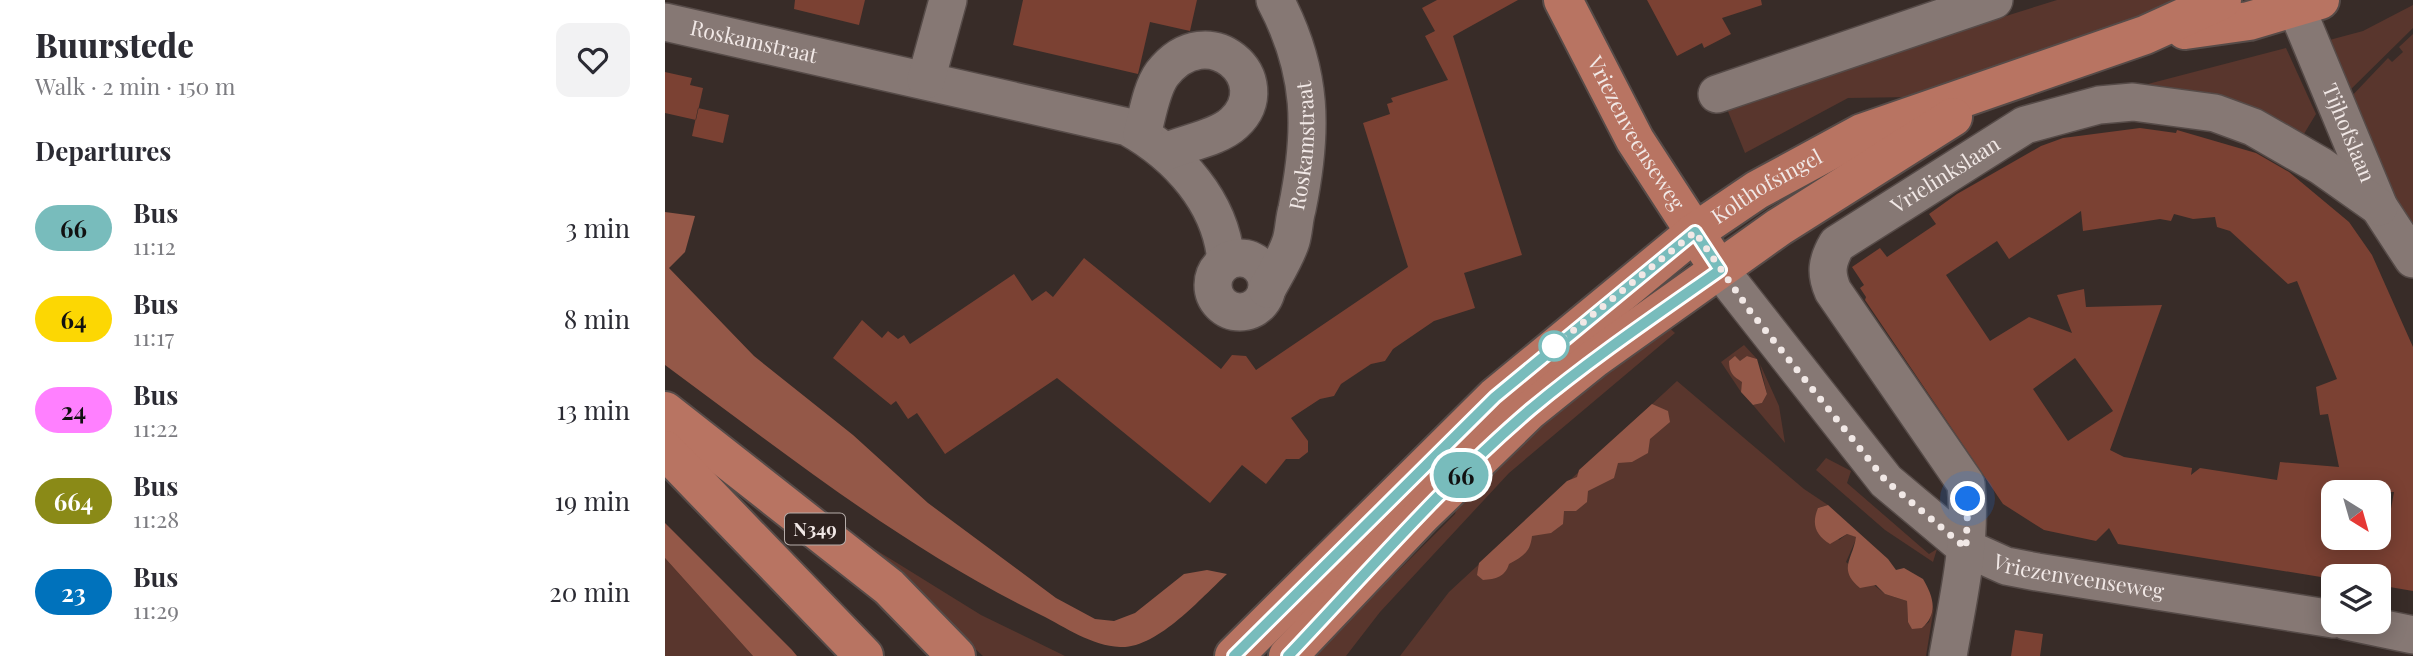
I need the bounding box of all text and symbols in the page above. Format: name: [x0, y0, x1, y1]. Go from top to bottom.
street label: Roskamstraat: [688, 12, 821, 68]
text: Buurstede: [35, 22, 194, 66]
button: heart: [556, 23, 630, 97]
street label: Vriezenveenseweg: [1582, 50, 1693, 215]
text: Walk · 2 min · 150 m: [35, 70, 236, 101]
street label: Roskamstraat: [1281, 79, 1319, 212]
street label: Tijhofslaan: [2317, 79, 2383, 186]
street label: Vrielinkslaan: [1884, 128, 2005, 219]
text: Departures: [35, 133, 171, 168]
street label: Kolthofsingel: [1705, 141, 1826, 229]
text: Bus: [133, 195, 178, 230]
text: 3 min: [566, 210, 630, 245]
text: 66: [60, 212, 87, 244]
text: 11:12: [133, 230, 176, 261]
text: Bus: [133, 286, 178, 321]
text: 8 min: [564, 301, 630, 336]
text: 64: [60, 303, 87, 335]
text: 11:17: [133, 321, 174, 352]
unlabelled marker: [1539, 331, 1569, 361]
text: Bus: [133, 377, 178, 412]
text: 13 min: [556, 392, 630, 427]
text: 24: [61, 394, 86, 426]
text: 11:22: [133, 412, 178, 443]
line badge: 66: [1429, 452, 1493, 498]
text: 66: [1448, 459, 1474, 491]
text: Bus: [133, 468, 178, 503]
north arrow: [2321, 480, 2391, 550]
map controls: [2321, 480, 2391, 634]
your location: [1950, 481, 1985, 516]
text: 19 min: [554, 483, 630, 518]
text: 664: [54, 485, 93, 517]
text: 11:28: [133, 503, 179, 534]
road number: N349: [785, 514, 845, 544]
street label: Vriezenveenseweg: [1988, 546, 2166, 604]
text: Bus: [133, 559, 178, 594]
button: layers: [2321, 564, 2391, 634]
text: 20 min: [549, 574, 630, 609]
text: 23: [61, 576, 86, 608]
text: 11:29: [133, 594, 179, 625]

